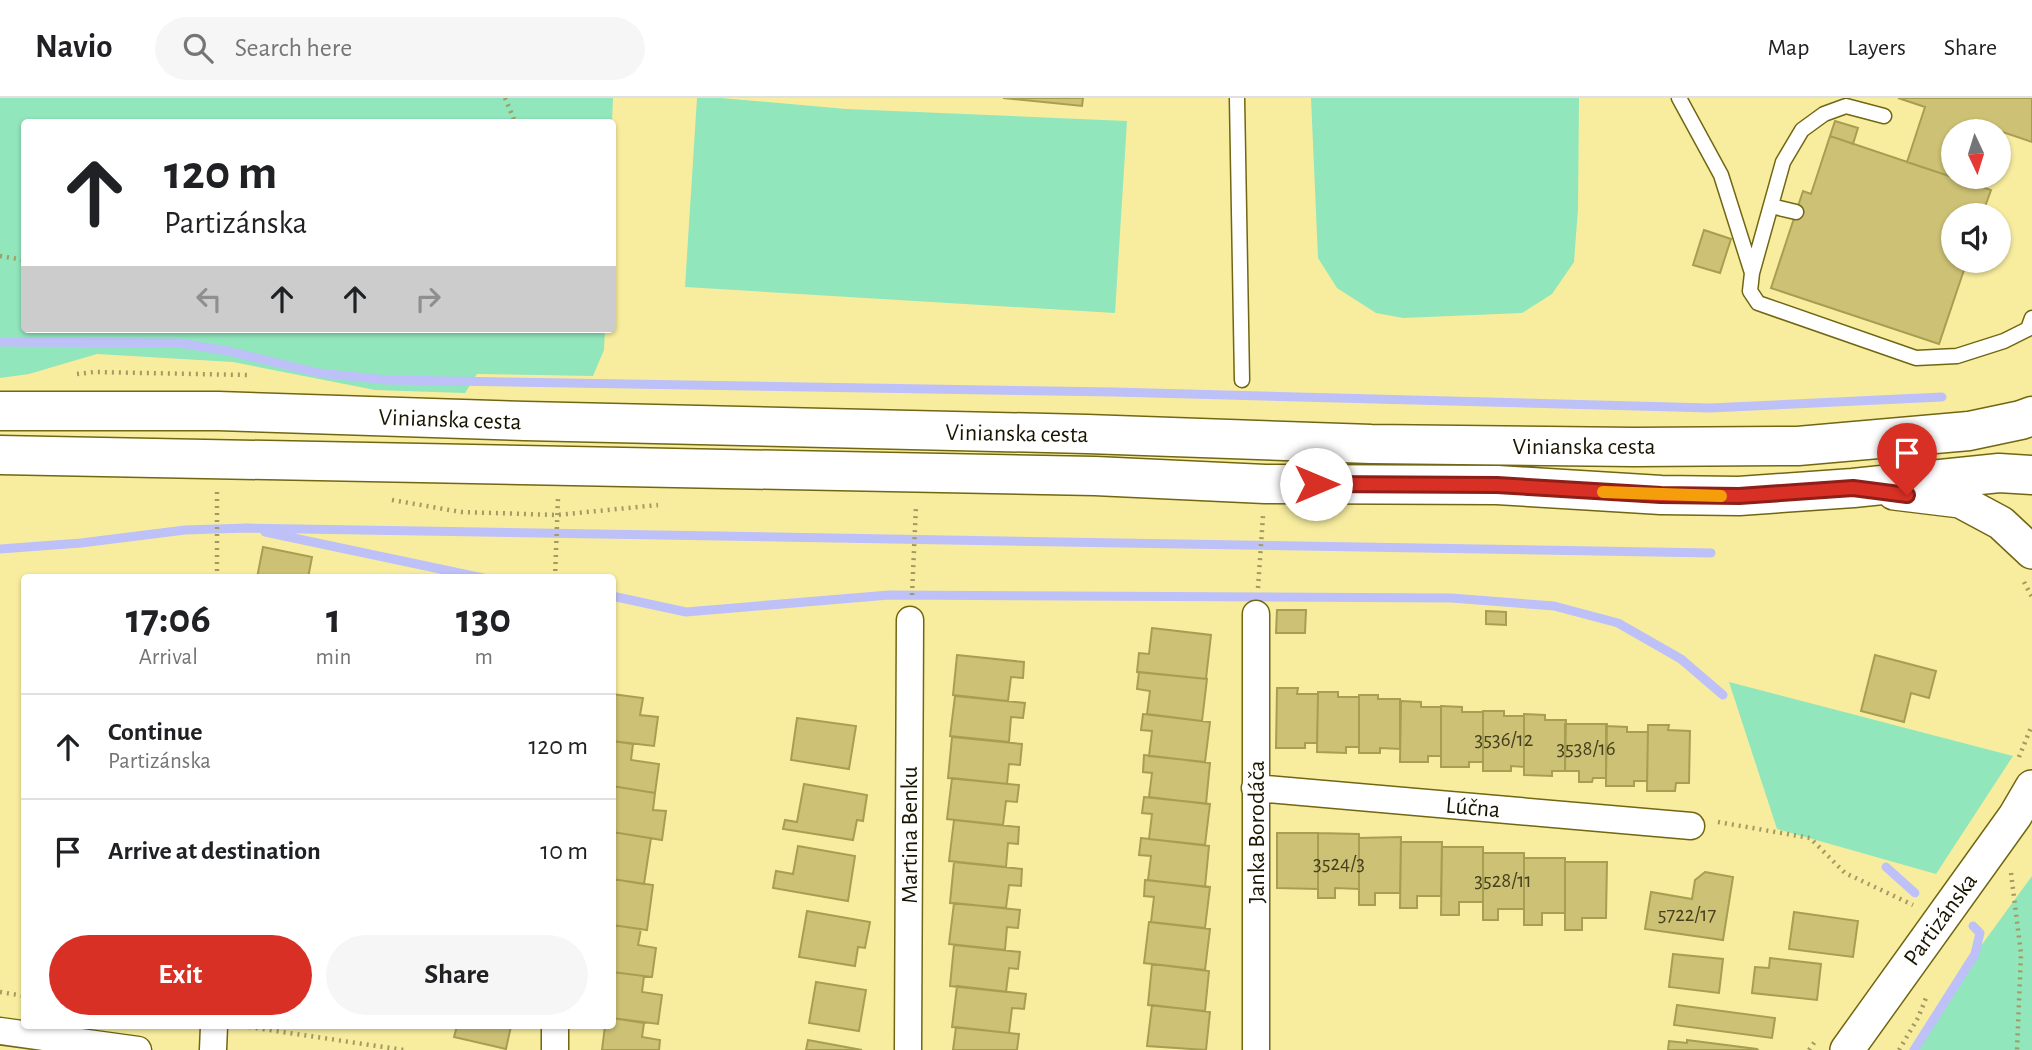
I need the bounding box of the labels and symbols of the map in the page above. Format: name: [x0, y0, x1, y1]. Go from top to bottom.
north arrow: [1941, 119, 2011, 189]
street label: Vinianska cesta: [378, 406, 522, 434]
street label: Vinianska cesta: [945, 421, 1089, 447]
pin: [1877, 423, 1937, 495]
street label: Vinianska cesta: [1512, 435, 1656, 459]
position arrow: [1279, 447, 1353, 521]
house number: 3536/12: [1475, 729, 1533, 750]
house number: 3538/16: [1556, 738, 1616, 759]
street label: Janka Borodáča: [1245, 761, 1269, 904]
street label: Martina Benku: [898, 766, 922, 904]
street label: Lúčna: [1445, 794, 1501, 822]
house number: 3524/3: [1313, 853, 1365, 874]
street label: Partizánska: [1900, 869, 1982, 970]
house number: 3528/11: [1474, 870, 1532, 891]
house number: 5722/17: [1658, 904, 1717, 925]

